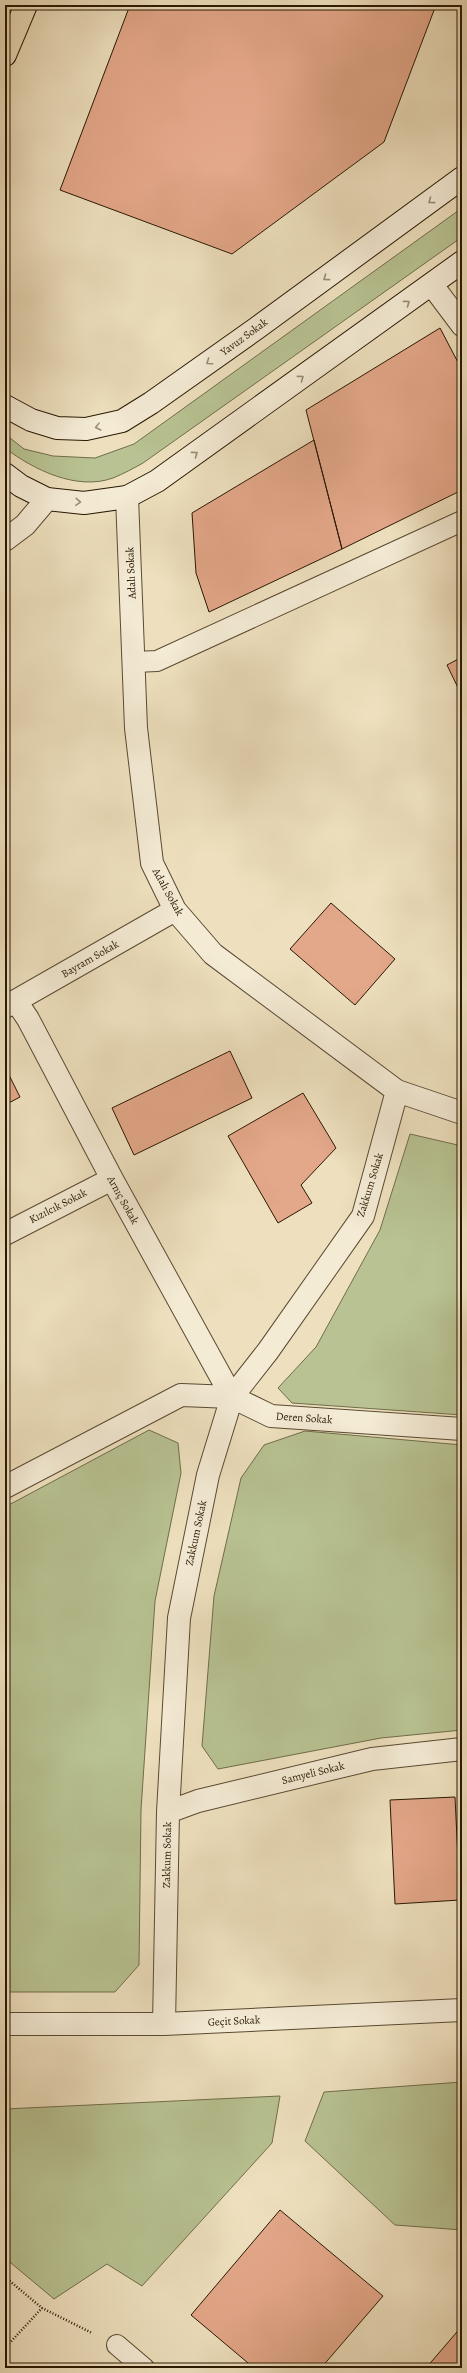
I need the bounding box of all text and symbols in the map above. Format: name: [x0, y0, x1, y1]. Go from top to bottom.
one-way arrow: [428, 196, 435, 203]
one-way arrow: [323, 273, 330, 280]
one-way arrow: [403, 300, 410, 307]
street label: Yavuz Sokak: [216, 314, 271, 360]
one-way arrow: [206, 357, 213, 365]
one-way arrow: [297, 375, 304, 383]
one-way arrow: [94, 422, 101, 430]
one-way arrow: [191, 452, 198, 459]
one-way arrow: [75, 498, 82, 507]
street label: Adalı Sokak: [122, 546, 140, 600]
street label: Adalı Sokak: [148, 865, 187, 919]
street label: Bayram Sokak: [59, 936, 122, 981]
street label: Zakkum Sokak: [353, 1150, 387, 1219]
street label: Arnıç Sokak: [103, 1172, 143, 1227]
street label: Kızılcık Sokak: [26, 1185, 90, 1227]
street label: Deren Sokak: [275, 1409, 333, 1428]
street label: Zakkum Sokak: [182, 1498, 210, 1567]
street label: Samyeli Sokak: [280, 1758, 346, 1788]
street label: Zakkum Sokak: [159, 1821, 175, 1888]
street label: Geçit Sokak: [207, 2012, 261, 2030]

